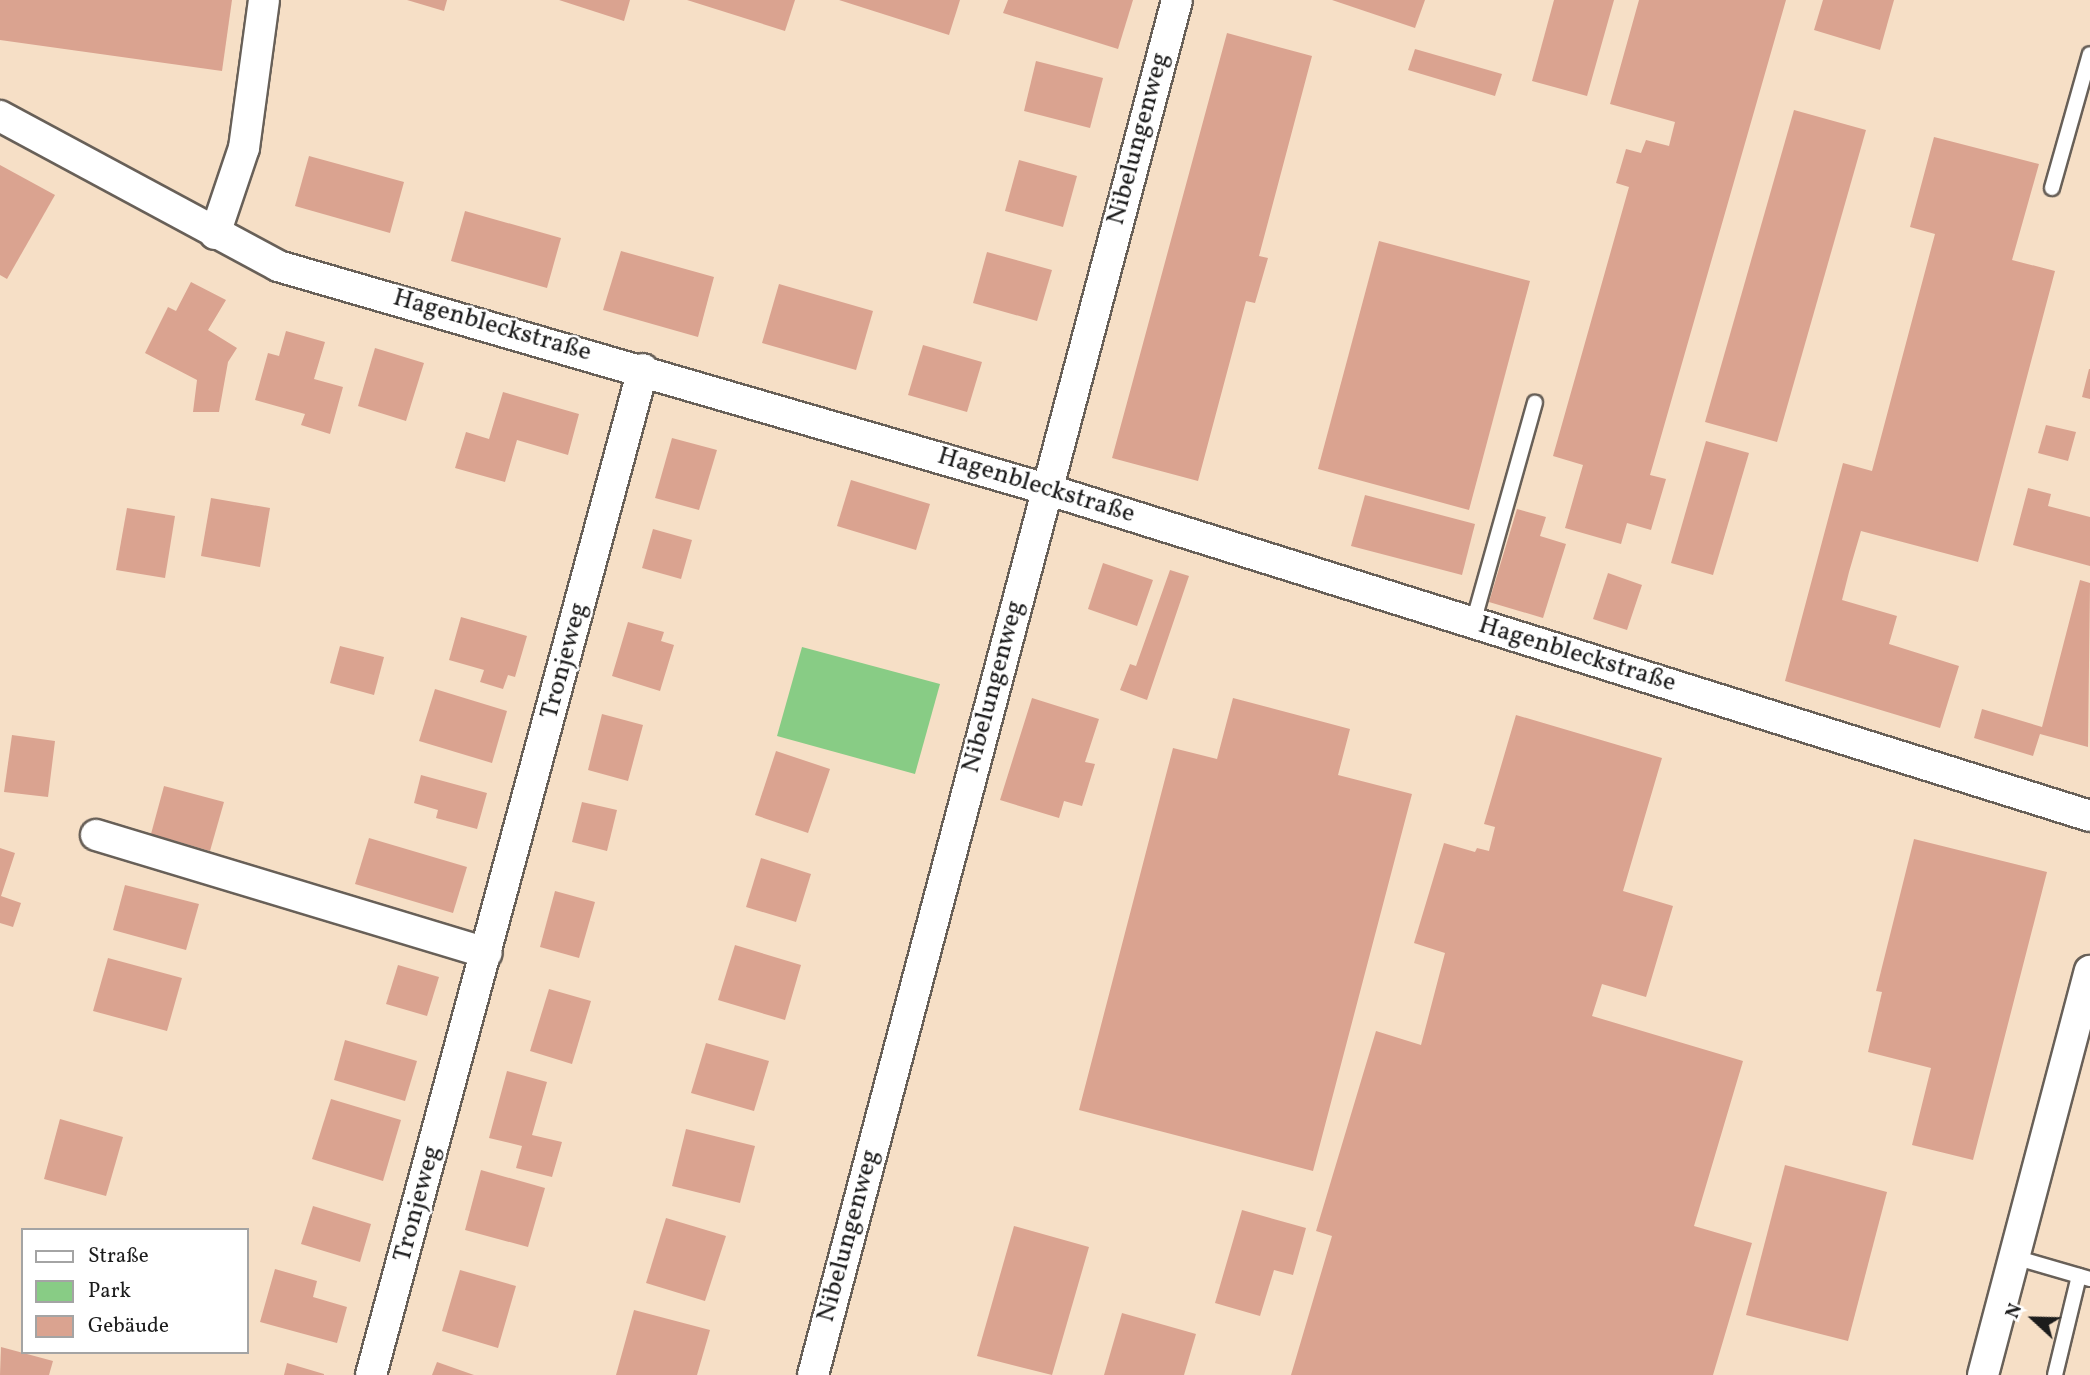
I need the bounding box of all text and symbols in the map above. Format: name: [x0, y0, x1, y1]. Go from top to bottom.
street label: Nibelungenweg: [1101, 49, 1177, 229]
street label: Hagenbleckstraße: [389, 283, 595, 369]
street label: Hagenbleckstraße: [934, 441, 1138, 531]
street label: Nibelungenweg: [956, 597, 1032, 777]
street label: Tronjeweg: [534, 599, 596, 723]
street label: Hagenbleckstraße: [1475, 610, 1679, 700]
street label: Tronjeweg: [387, 1142, 449, 1266]
street label: Nibelungenweg: [811, 1146, 887, 1326]
legend: [21, 1228, 248, 1354]
text: Straße: [88, 1242, 149, 1271]
text: Park: [88, 1277, 131, 1306]
north arrow: [1999, 1284, 2069, 1354]
text: N: [2000, 1300, 2029, 1322]
text: Gebäude: [88, 1312, 169, 1341]

